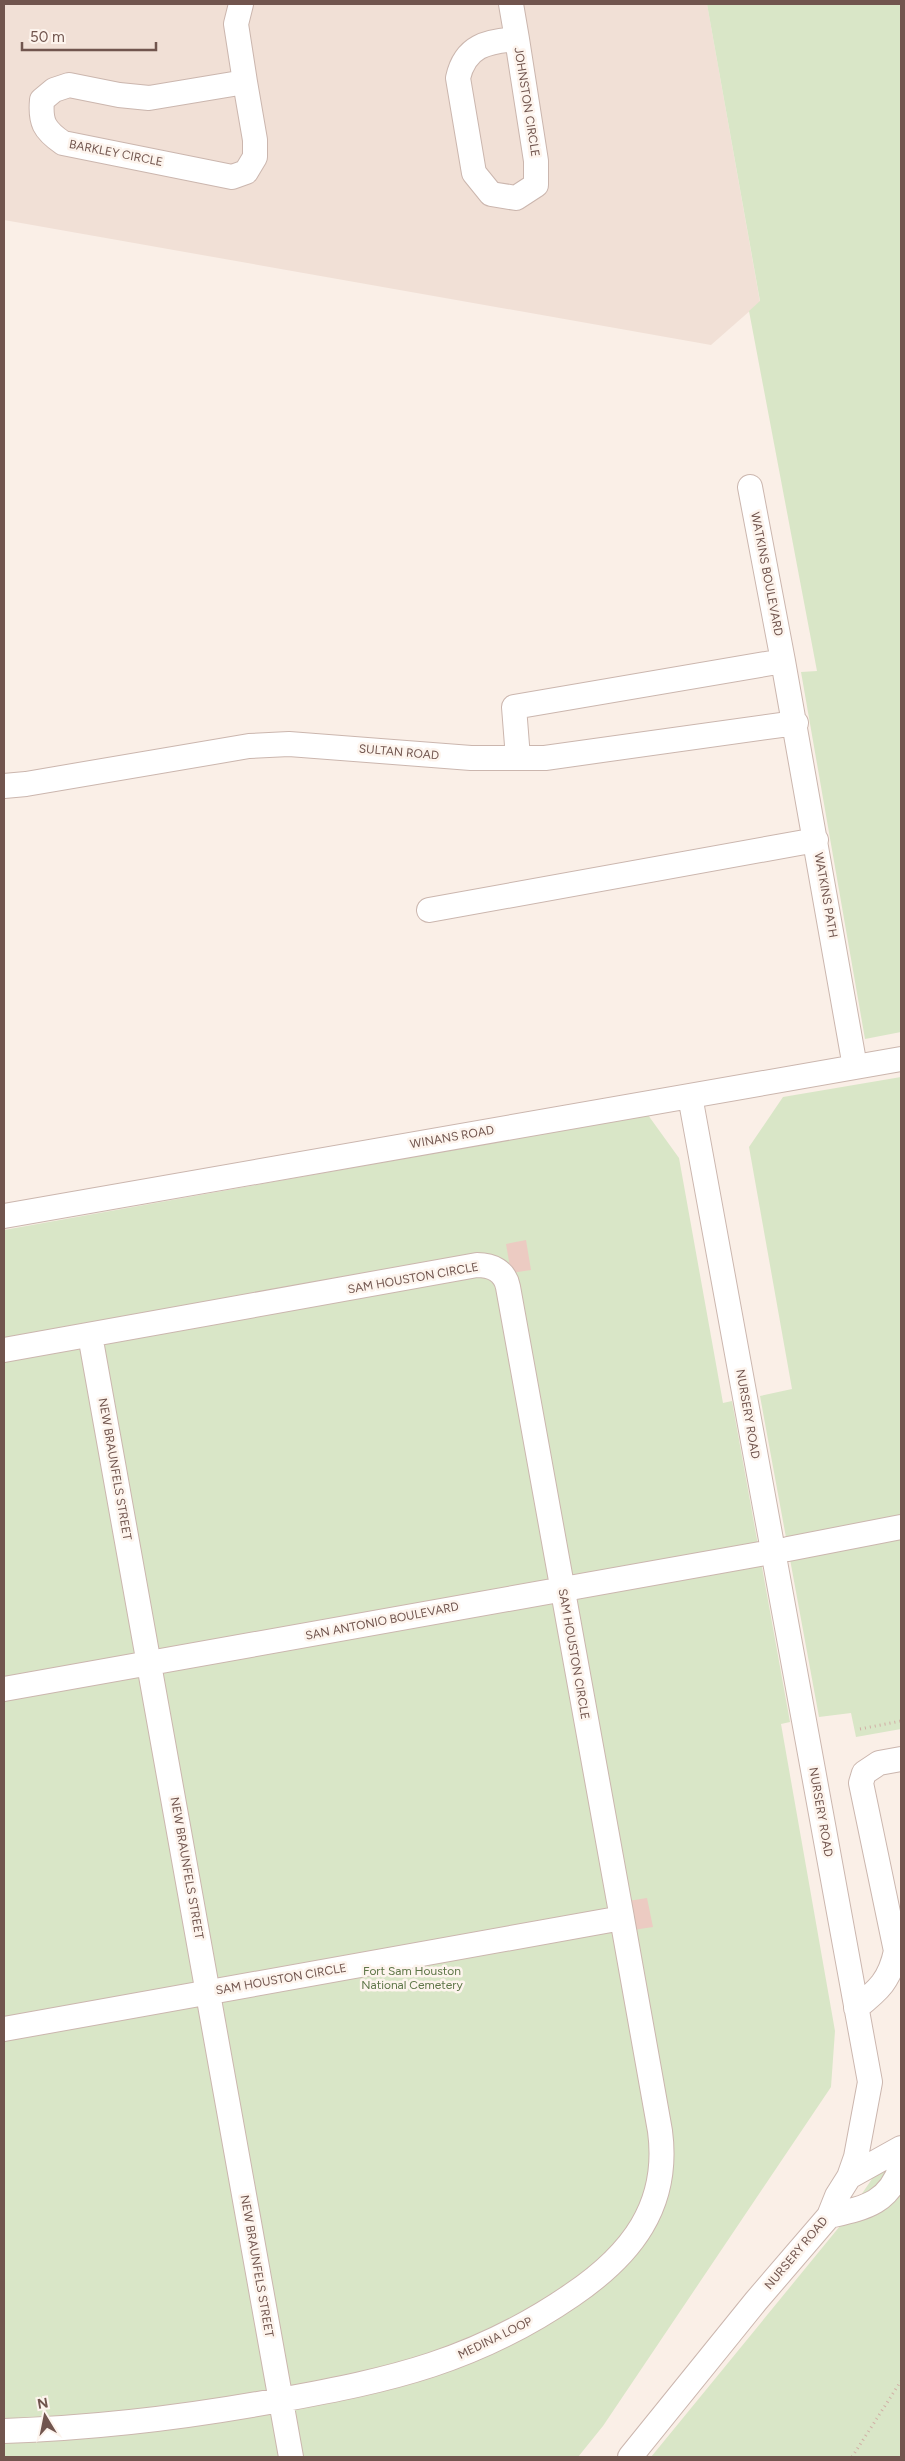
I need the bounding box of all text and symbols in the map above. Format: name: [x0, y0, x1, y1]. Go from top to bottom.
scale bar: [22, 20, 156, 52]
text: 50 m: [30, 28, 65, 46]
street label: JOHNSTON CIRCLE: [511, 46, 543, 158]
street label: BARKLEY CIRCLE: [68, 137, 164, 169]
street label: WATKINS BOULEVARD: [748, 511, 786, 637]
street label: SULTAN ROAD: [358, 742, 440, 762]
street label: WATKINS PATH: [812, 851, 840, 939]
street label: WINANS ROAD: [409, 1123, 495, 1151]
street label: SAM HOUSTON CIRCLE: [347, 1260, 479, 1296]
street label: NURSERY ROAD: [733, 1368, 763, 1460]
street label: NEW BRAUNFELS STREET: [96, 1397, 134, 1542]
street label: SAM HOUSTON CIRCLE: [556, 1588, 592, 1720]
street label: SAN ANTONIO BOULEVARD: [304, 1599, 460, 1643]
street label: NURSERY ROAD: [806, 1766, 836, 1858]
street label: NEW BRAUNFELS STREET: [168, 1796, 206, 1941]
street label: SAM HOUSTON CIRCLE: [215, 1961, 347, 1997]
park label: Fort Sam Houston National Cemetery: [361, 1964, 463, 1992]
street label: NEW BRAUNFELS STREET: [238, 2194, 276, 2339]
street label: NURSERY ROAD: [761, 2214, 831, 2292]
street label: MEDINA LOOP: [456, 2314, 534, 2362]
north arrow: [20, 2391, 70, 2441]
text: N: [36, 2394, 50, 2413]

